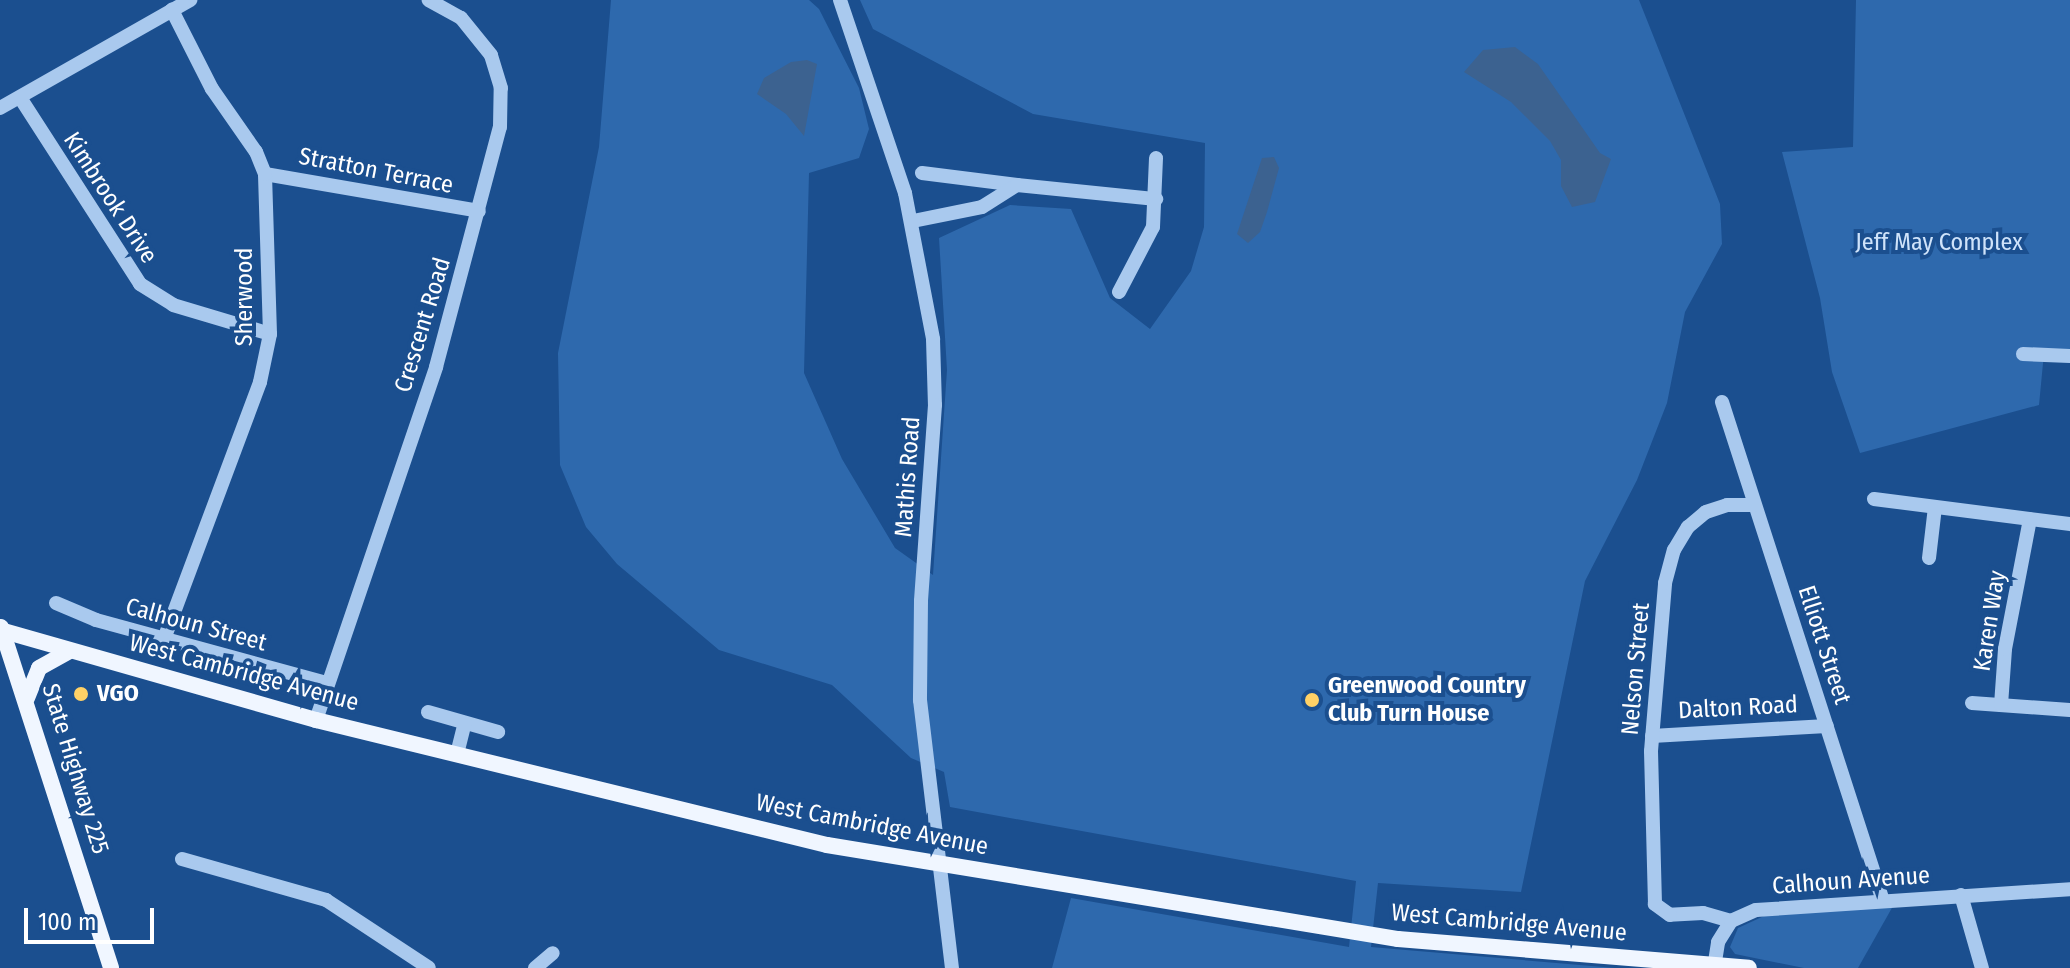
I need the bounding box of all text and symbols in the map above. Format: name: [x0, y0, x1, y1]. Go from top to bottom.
street label: Kimbrook Drive: [57, 127, 163, 269]
street label: Stratton Terrace: [296, 142, 456, 200]
park label: Jeff May Complex: [1855, 229, 2023, 257]
street label: Sherwood: [231, 248, 259, 346]
street label: Crescent Road: [389, 254, 457, 396]
street label: Mathis Road: [889, 416, 927, 538]
street label: Karen Way: [1968, 569, 2012, 673]
street label: Elliott Street: [1791, 582, 1857, 708]
street label: Calhoun Street: [122, 592, 270, 658]
street label: Nelson Street: [1616, 602, 1656, 736]
street label: West Cambridge Avenue: [126, 629, 362, 717]
place label: Greenwood Country Club Turn House: [1328, 672, 1526, 728]
place label: VGO: [97, 680, 139, 708]
street label: State Highway 225: [35, 681, 115, 857]
marker: VGO: [72, 685, 90, 703]
street label: Dalton Road: [1677, 690, 1799, 726]
marker: Greenwood Country Club Turn House: [1303, 691, 1321, 709]
street label: West Cambridge Avenue: [753, 788, 991, 862]
street label: Calhoun Avenue: [1771, 861, 1931, 901]
scale bar: [28, 892, 158, 942]
street label: West Cambridge Avenue: [1390, 898, 1628, 948]
text: 100 m: [38, 908, 96, 936]

